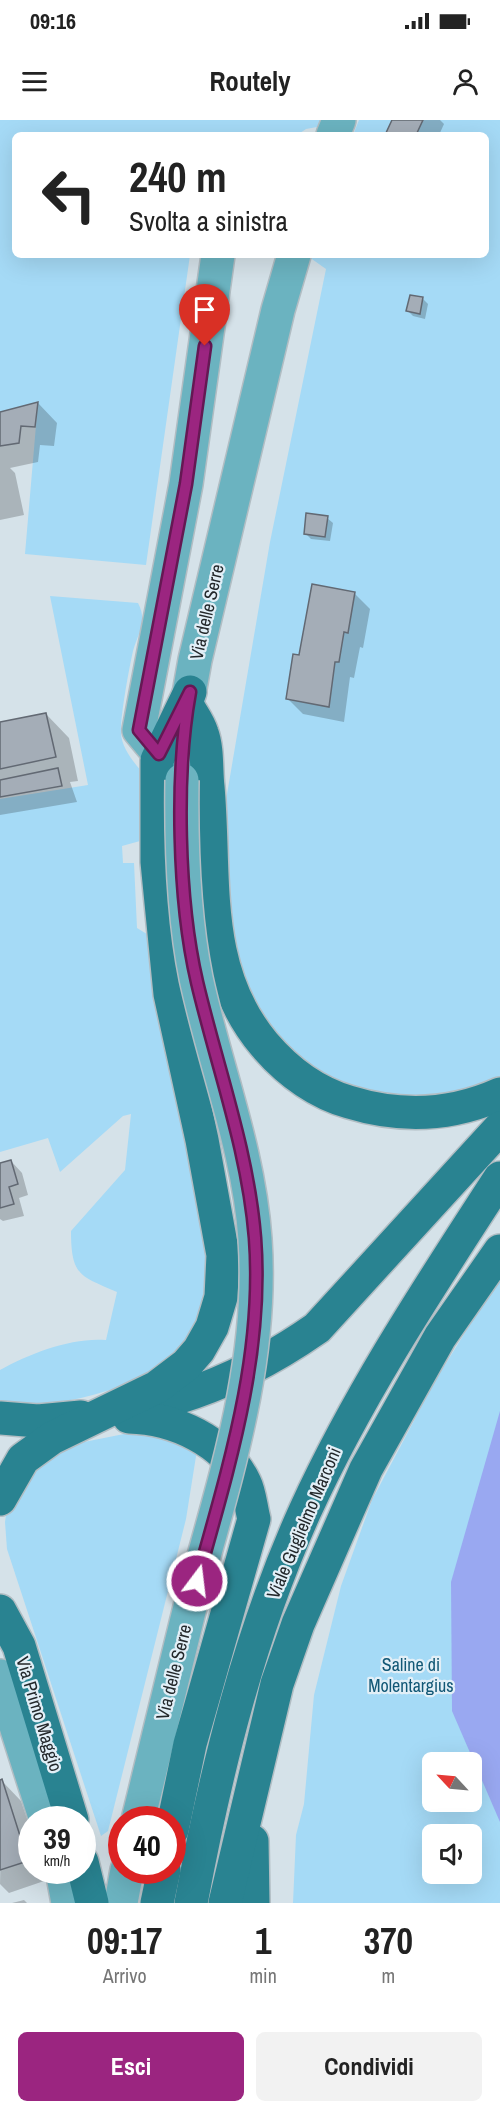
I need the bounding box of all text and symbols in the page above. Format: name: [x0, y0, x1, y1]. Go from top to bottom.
text: 09:16: [30, 6, 76, 36]
text: Routely: [209, 63, 291, 99]
icon: menu: [18, 65, 51, 98]
icon: person: [449, 65, 482, 98]
text: 240 m: [129, 149, 227, 205]
icon: left: [30, 156, 108, 234]
text: Svolta a sinistra: [129, 203, 288, 239]
pin: [179, 284, 230, 346]
icon: arrive: [188, 293, 221, 326]
street label: Via delle Serre: [183, 562, 230, 662]
street label: Viale Guglielmo Marconi: [260, 1443, 347, 1602]
position arrow: [165, 1549, 229, 1613]
street label: Via delle Serre: [150, 1622, 197, 1722]
park label: Saline di Molentargius: [368, 1652, 454, 1698]
street label: Via Primo Maggio: [10, 1653, 69, 1774]
north arrow: [422, 1752, 482, 1812]
map controls: [422, 1752, 482, 1884]
speed limit sign: 40: [108, 1806, 186, 1884]
text: 39: [43, 1818, 71, 1858]
button: sound: [422, 1824, 482, 1884]
text: km/h: [44, 1850, 70, 1871]
text: 09:17: [87, 1917, 162, 1965]
text: 1: [255, 1917, 271, 1965]
text: 370: [364, 1917, 413, 1965]
text: Arrivo: [103, 1962, 147, 1989]
text: min: [249, 1962, 277, 1989]
text: m: [382, 1962, 395, 1989]
button: Esci: [18, 2032, 244, 2101]
button: Condividi: [256, 2032, 482, 2101]

